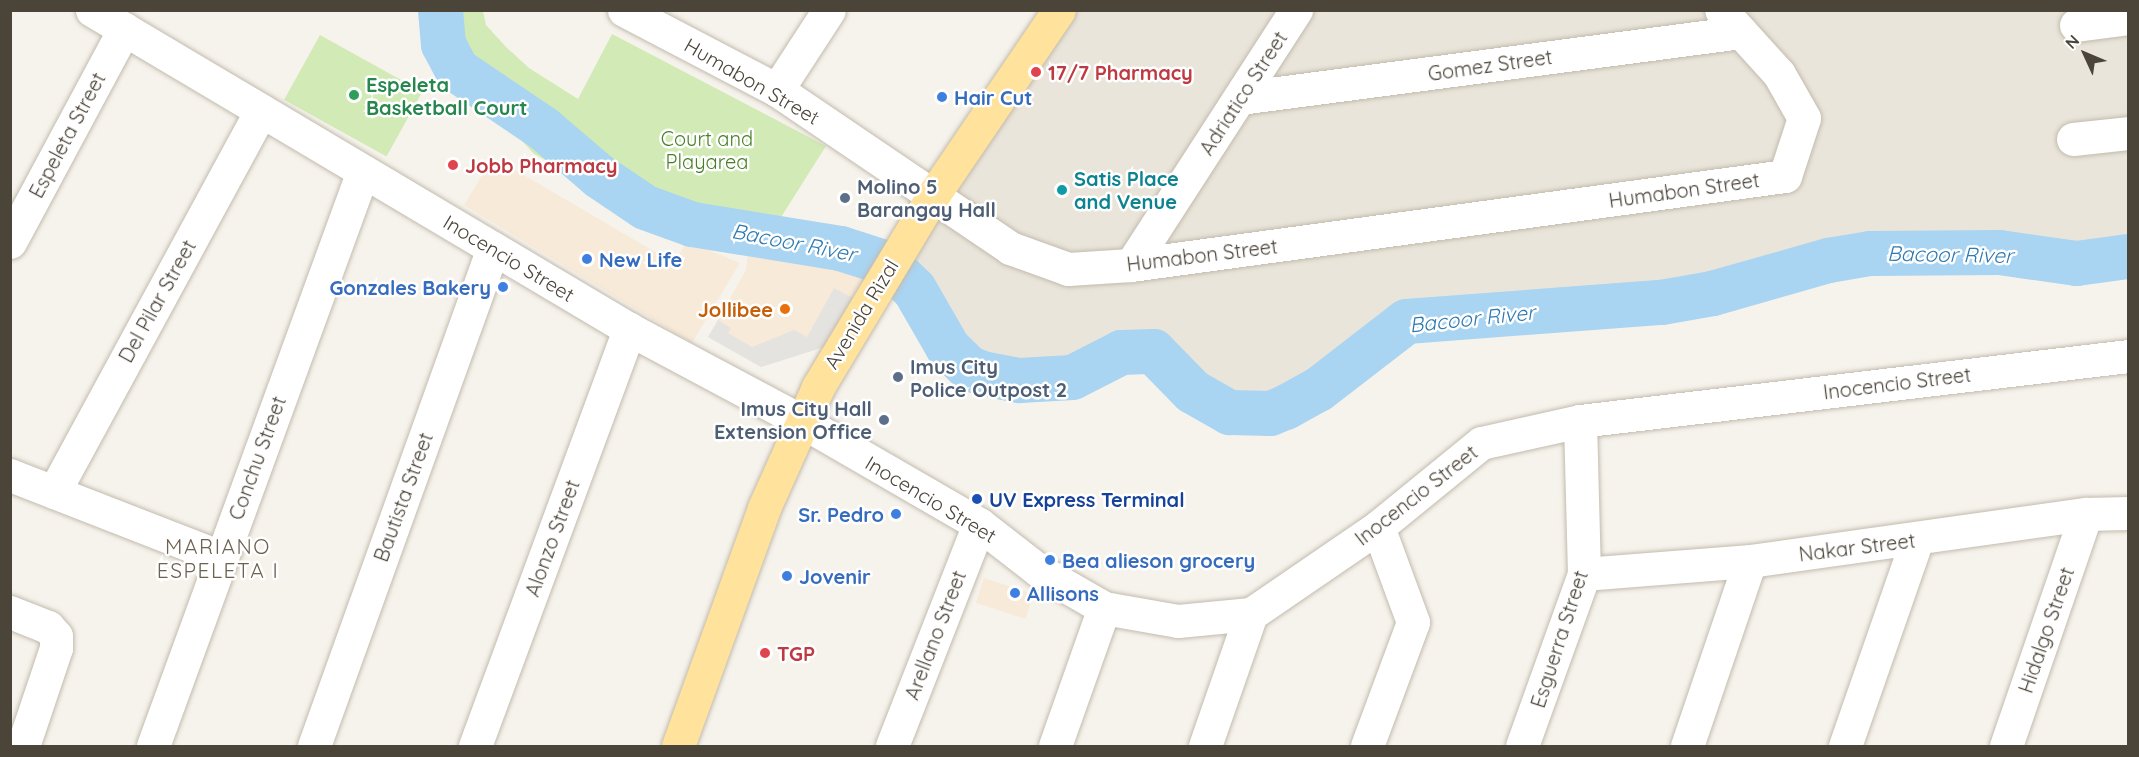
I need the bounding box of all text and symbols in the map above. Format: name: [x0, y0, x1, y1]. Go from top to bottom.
north arrow: [2055, 24, 2115, 84]
street label: Adriatico Street: [1194, 27, 1292, 159]
text: N: [2061, 30, 2083, 53]
street label: Humabon Street: [680, 33, 824, 129]
street label: Gomez Street: [1426, 44, 1554, 86]
place label: 17/7 Pharmacy: [1048, 60, 1193, 84]
marker: 17/7 Pharmacy: [1029, 65, 1043, 79]
street label: Espeleta Street: [24, 68, 110, 202]
place label: Espeleta Basketball Court: [366, 72, 527, 119]
place label: Hair Cut: [954, 85, 1032, 109]
marker: Espeleta Basketball Court: [347, 88, 361, 102]
marker: Hair Cut: [935, 90, 949, 104]
park label: Court and Playarea: [661, 126, 753, 173]
place label: Jobb Pharmacy: [465, 153, 617, 177]
marker: Jobb Pharmacy: [446, 158, 460, 172]
place label: Satis Place and Venue: [1074, 166, 1179, 213]
street label: Humabon Street: [1607, 168, 1761, 212]
place label: Molino 5 Barangay Hall: [857, 174, 996, 221]
marker: Satis Place and Venue: [1055, 183, 1069, 197]
marker: Molino 5 Barangay Hall: [838, 191, 852, 205]
street label: Inocencio Street: [439, 209, 579, 307]
water label: Bacoor River: [730, 218, 858, 266]
street label: Humabon Street: [1125, 234, 1279, 276]
street label: Del Pilar Street: [113, 235, 201, 367]
water label: Bacoor River: [1887, 240, 2013, 268]
place label: New Life: [599, 247, 682, 271]
marker: New Life: [580, 252, 594, 266]
street label: Avenida Rizal: [819, 255, 903, 373]
place label: Gonzales Bakery: [329, 275, 491, 299]
marker: Gonzales Bakery: [496, 280, 510, 294]
place label: Jollibee: [698, 297, 773, 321]
water label: Bacoor River: [1408, 299, 1536, 337]
marker: Jollibee: [778, 302, 792, 316]
place label: Imus City Police Outpost 2: [910, 354, 1067, 401]
street label: Inocencio Street: [1822, 362, 1972, 404]
marker: Imus City Police Outpost 2: [891, 370, 905, 384]
street label: Conchu Street: [224, 393, 290, 523]
place label: Imus City Hall Extension Office: [714, 396, 872, 443]
marker: Imus City Hall Extension Office: [877, 413, 891, 427]
street label: Bautista Street: [369, 429, 437, 565]
street label: Inocencio Street: [1350, 440, 1482, 550]
street label: Inocencio Street: [861, 450, 1001, 548]
street label: Alonzo Street: [520, 476, 584, 600]
place label: UV Express Terminal: [989, 487, 1185, 511]
marker: UV Express Terminal: [970, 492, 984, 506]
place label: Sr. Pedro: [798, 502, 884, 526]
marker: Sr. Pedro: [889, 507, 903, 521]
street label: Nakar Street: [1797, 528, 1917, 566]
district label: MARIANO ESPELETA I: [157, 533, 279, 583]
place label: Bea alieson grocery: [1062, 548, 1255, 572]
marker: Bea alieson grocery: [1043, 553, 1057, 567]
place label: Jovenir: [799, 564, 871, 588]
street label: Hidalgo Street: [2013, 564, 2079, 696]
street label: Arellano Street: [899, 567, 971, 703]
street label: Esguerra Street: [1525, 567, 1593, 711]
marker: Jovenir: [780, 569, 794, 583]
place label: Allisons: [1027, 581, 1099, 605]
marker: Allisons: [1008, 586, 1022, 600]
place label: TGP: [777, 641, 815, 665]
marker: TGP: [758, 646, 772, 660]

